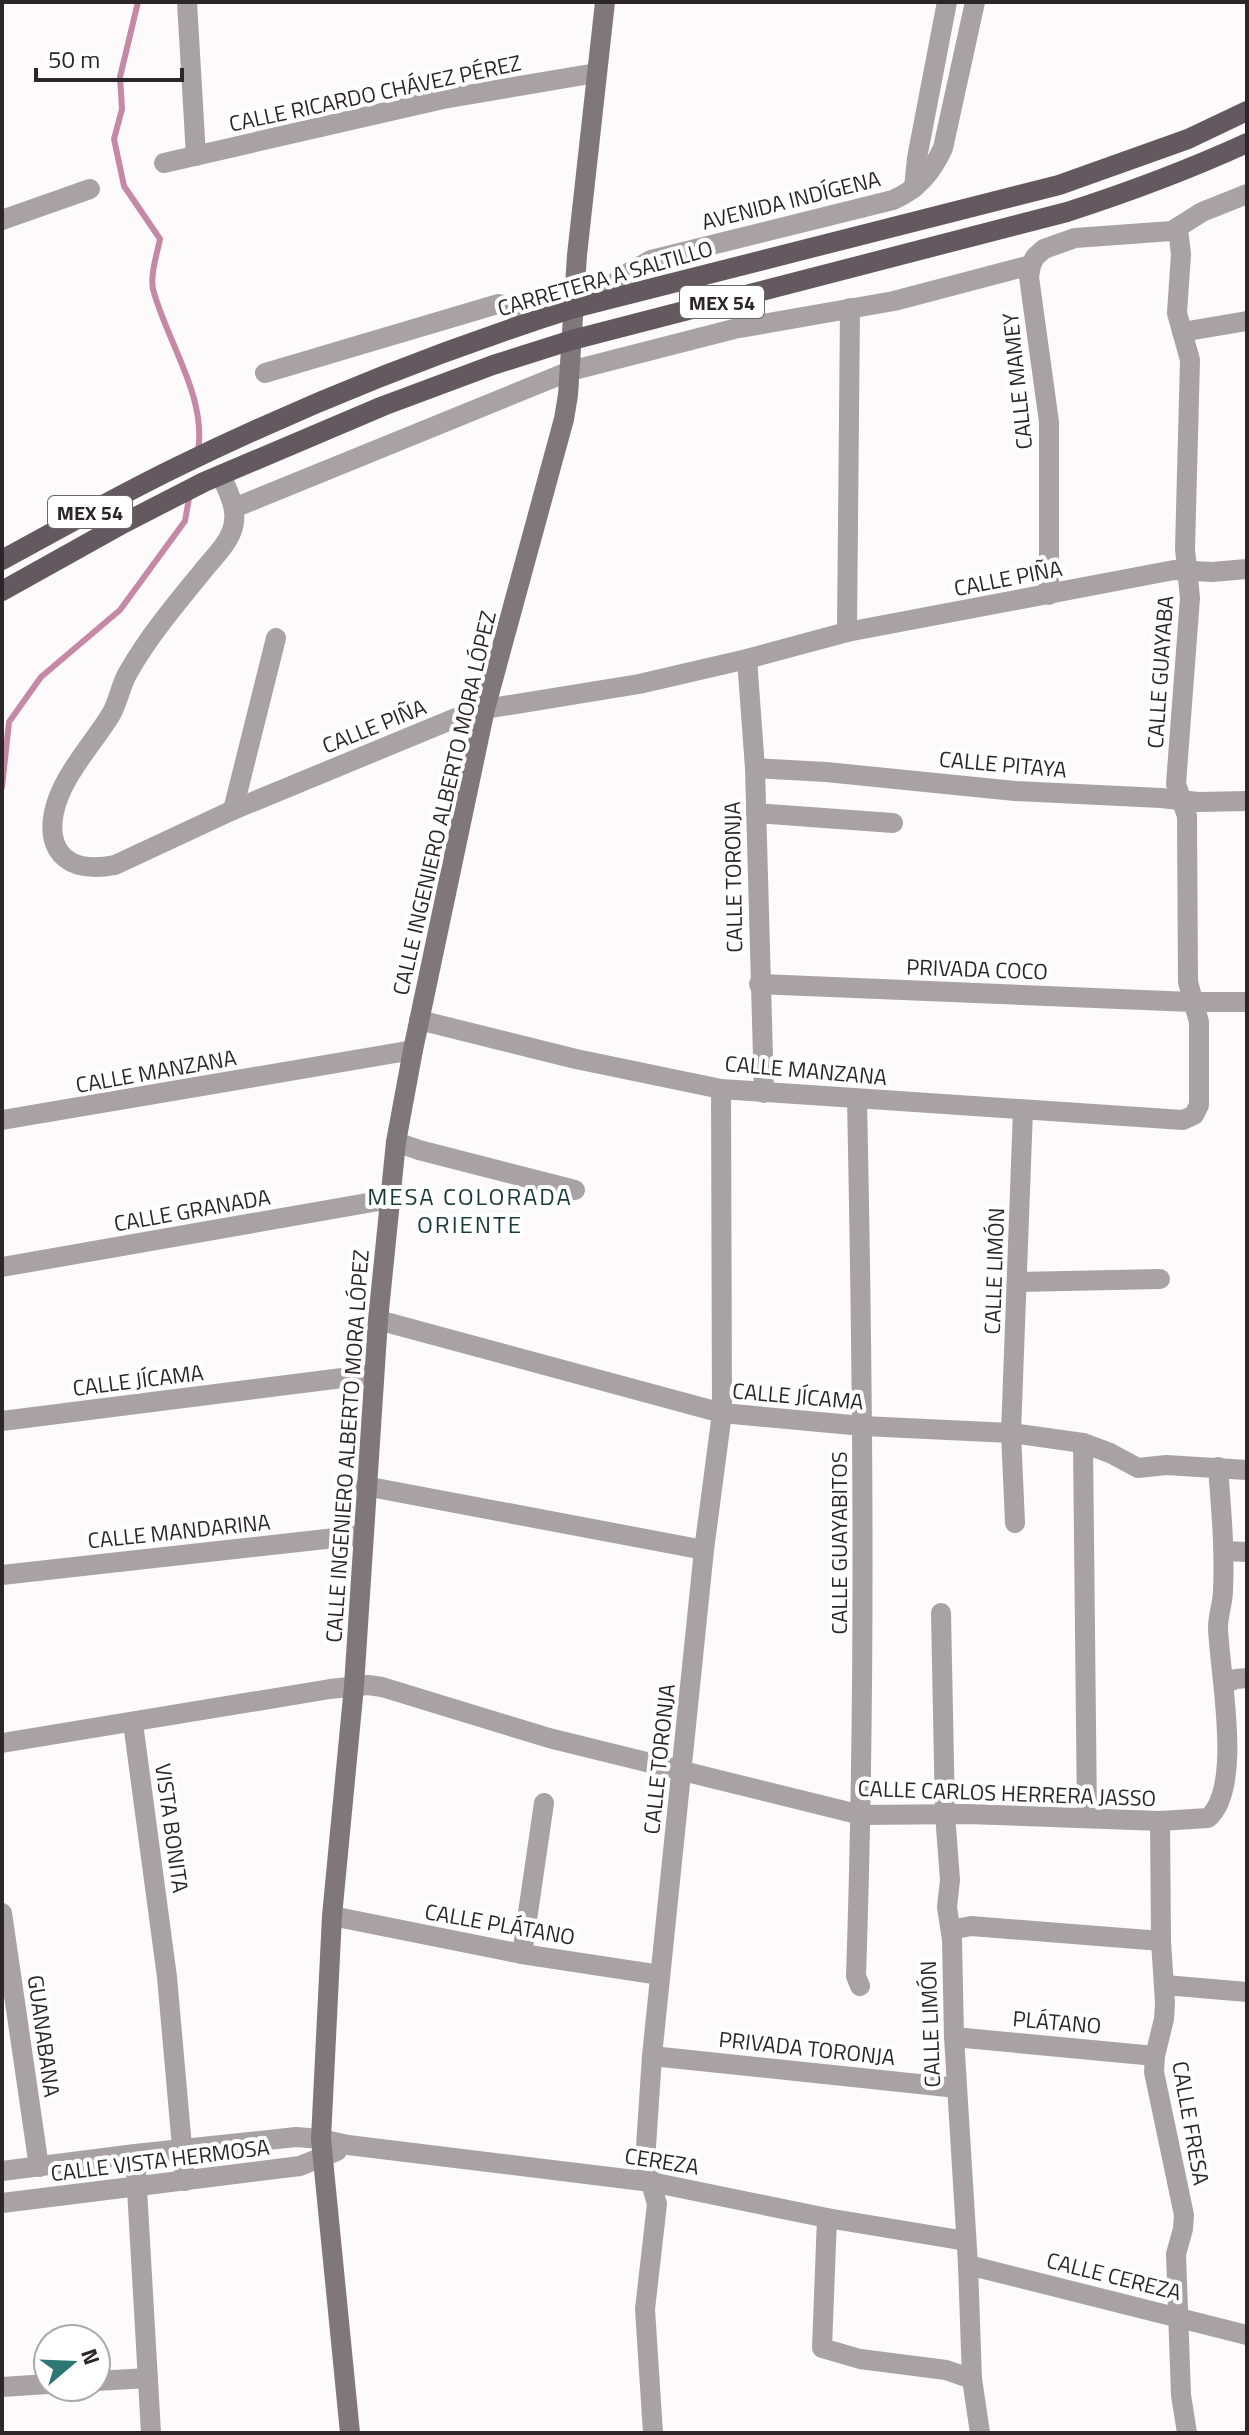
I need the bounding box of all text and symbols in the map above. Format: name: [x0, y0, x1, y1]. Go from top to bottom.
scale bar: [36, 32, 182, 82]
text: 50 m: [48, 41, 100, 77]
street label: CALLE RICARDO CHÁVEZ PÉREZ: [226, 45, 524, 141]
street label: AVENIDA INDÍGENA: [698, 161, 884, 239]
street label: CARRETERA A SALTILLO: [493, 231, 717, 325]
road number: MEX 54: [680, 286, 764, 318]
street label: CALLE MAMEY: [993, 311, 1041, 451]
road number: MEX 54: [48, 496, 132, 528]
street label: CALLE PIÑA: [951, 551, 1065, 605]
street label: CALLE GUAYABA: [1138, 594, 1182, 750]
street label: CALLE INGENIERO ALBERTO MORA LÓPEZ: [383, 607, 505, 999]
street label: CALLE PIÑA: [317, 690, 431, 762]
street label: CALLE PITAYA: [938, 741, 1068, 787]
street label: CALLE TORONJA: [715, 801, 751, 953]
street label: PRIVADA COCO: [906, 950, 1048, 988]
street label: CALLE MANZANA: [73, 1040, 239, 1102]
street label: CALLE MANZANA: [724, 1046, 888, 1094]
district label: MESA COLORADA ORIENTE: [367, 1178, 573, 1242]
street label: CALLE GRANADA: [111, 1180, 273, 1240]
street label: CALLE LIMÓN: [975, 1207, 1013, 1335]
street label: CALLE INGENIERO ALBERTO MORA LÓPEZ: [316, 1248, 378, 1644]
street label: CALLE JÍCAMA: [71, 1355, 205, 1405]
street label: CALLE JÍCAMA: [731, 1373, 865, 1419]
street label: CALLE GUAYABITOS: [822, 1451, 856, 1635]
street label: CALLE MANDARINA: [86, 1504, 272, 1558]
street label: CALLE TORONJA: [634, 1682, 684, 1836]
street label: VISTA BONITA: [146, 1761, 198, 1895]
street label: CALLE CARLOS HERRERA JASSO: [857, 1771, 1157, 1815]
street label: CALLE PLÁTANO: [422, 1894, 578, 1954]
street label: CALLE LIMÓN: [911, 1960, 949, 2088]
street label: GUANABANA: [19, 1973, 69, 2099]
street label: PLÁTANO: [1011, 2001, 1103, 2043]
street label: PRIVADA TORONJA: [717, 2022, 897, 2074]
street label: CALLE FRESA: [1163, 2058, 1219, 2188]
street label: CALLE VISTA HERMOSA: [49, 2130, 271, 2190]
street label: CEREZA: [622, 2138, 702, 2184]
street label: CALLE CEREZA: [1043, 2243, 1185, 2309]
north arrow: [32, 2323, 112, 2403]
text: N: [72, 2344, 109, 2369]

